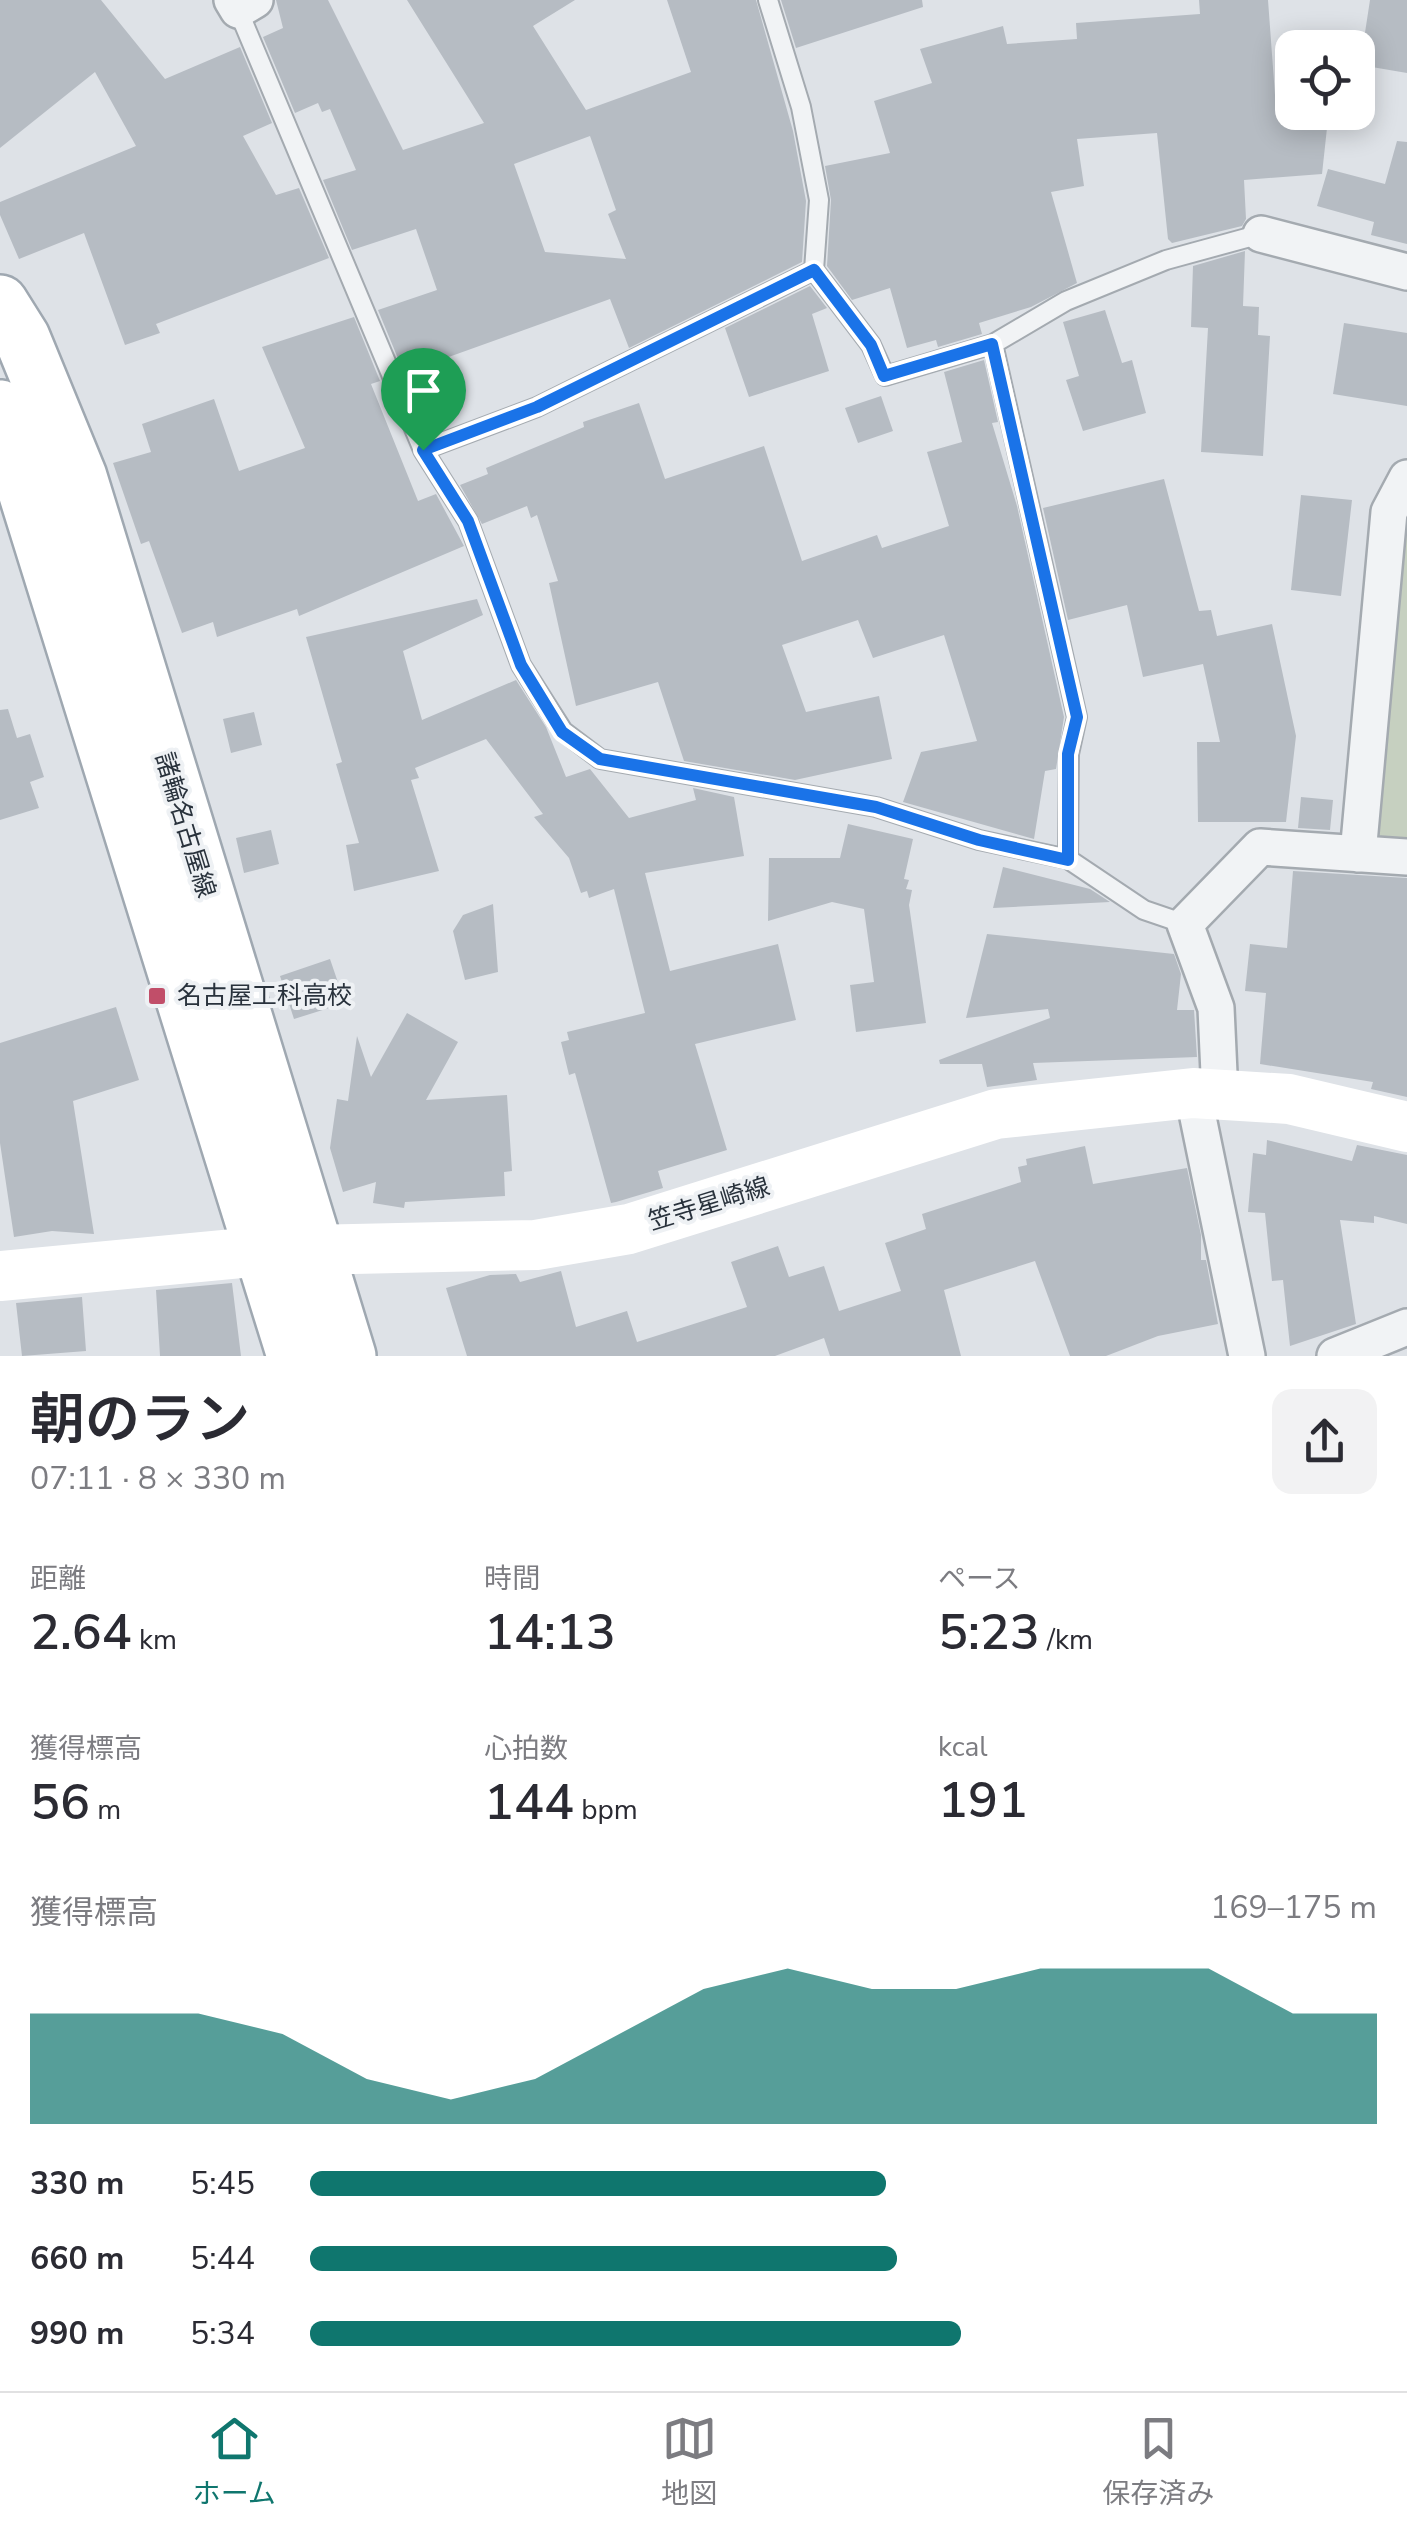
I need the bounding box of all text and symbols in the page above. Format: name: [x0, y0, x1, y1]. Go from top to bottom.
map controls: [1275, 30, 1375, 130]
button: locate: [1275, 30, 1375, 130]
pin: [381, 348, 466, 451]
icon: arrive: [396, 363, 451, 418]
street label: 諸輪名古屋線: [147, 748, 223, 902]
place label: 名古屋工科高校: [177, 979, 352, 1013]
marker: 名古屋工科高校: [146, 985, 168, 1007]
street label: 笠寺星崎線: [644, 1169, 774, 1239]
text: 朝のラン: [30, 1382, 250, 1457]
button: share: [1272, 1389, 1377, 1494]
text: 07:11 · 8 × 330 m: [30, 1457, 286, 1500]
text: 距離: [30, 1560, 86, 1598]
text: 時間: [484, 1560, 540, 1598]
text: ペース: [938, 1560, 1021, 1598]
text: 2.64: [30, 1598, 132, 1667]
text: 14:13: [484, 1598, 616, 1667]
text: 5:23: [938, 1598, 1040, 1667]
text: km: [132, 1621, 177, 1659]
text: /km: [1040, 1621, 1093, 1659]
text: kcal: [938, 1728, 988, 1766]
text: 獲得標高: [30, 1730, 142, 1768]
text: 心拍数: [484, 1730, 568, 1768]
text: 191: [938, 1766, 1028, 1835]
text: 56: [30, 1768, 90, 1837]
text: 144: [484, 1768, 574, 1837]
text: m: [90, 1791, 121, 1829]
text: bpm: [574, 1791, 638, 1829]
text: 169–175 m: [1210, 1886, 1377, 1929]
text: 獲得標高: [30, 1891, 158, 1934]
text: 330 m: [30, 2162, 124, 2205]
text: 5:45: [190, 2162, 255, 2205]
text: 660 m: [30, 2237, 124, 2280]
text: 5:44: [190, 2237, 255, 2280]
text: 990 m: [30, 2312, 124, 2355]
text: 5:34: [190, 2312, 255, 2355]
tab: ホーム: [193, 2411, 276, 2513]
tab: 地図: [661, 2411, 717, 2513]
tab: 保存済み: [1102, 2411, 1214, 2513]

